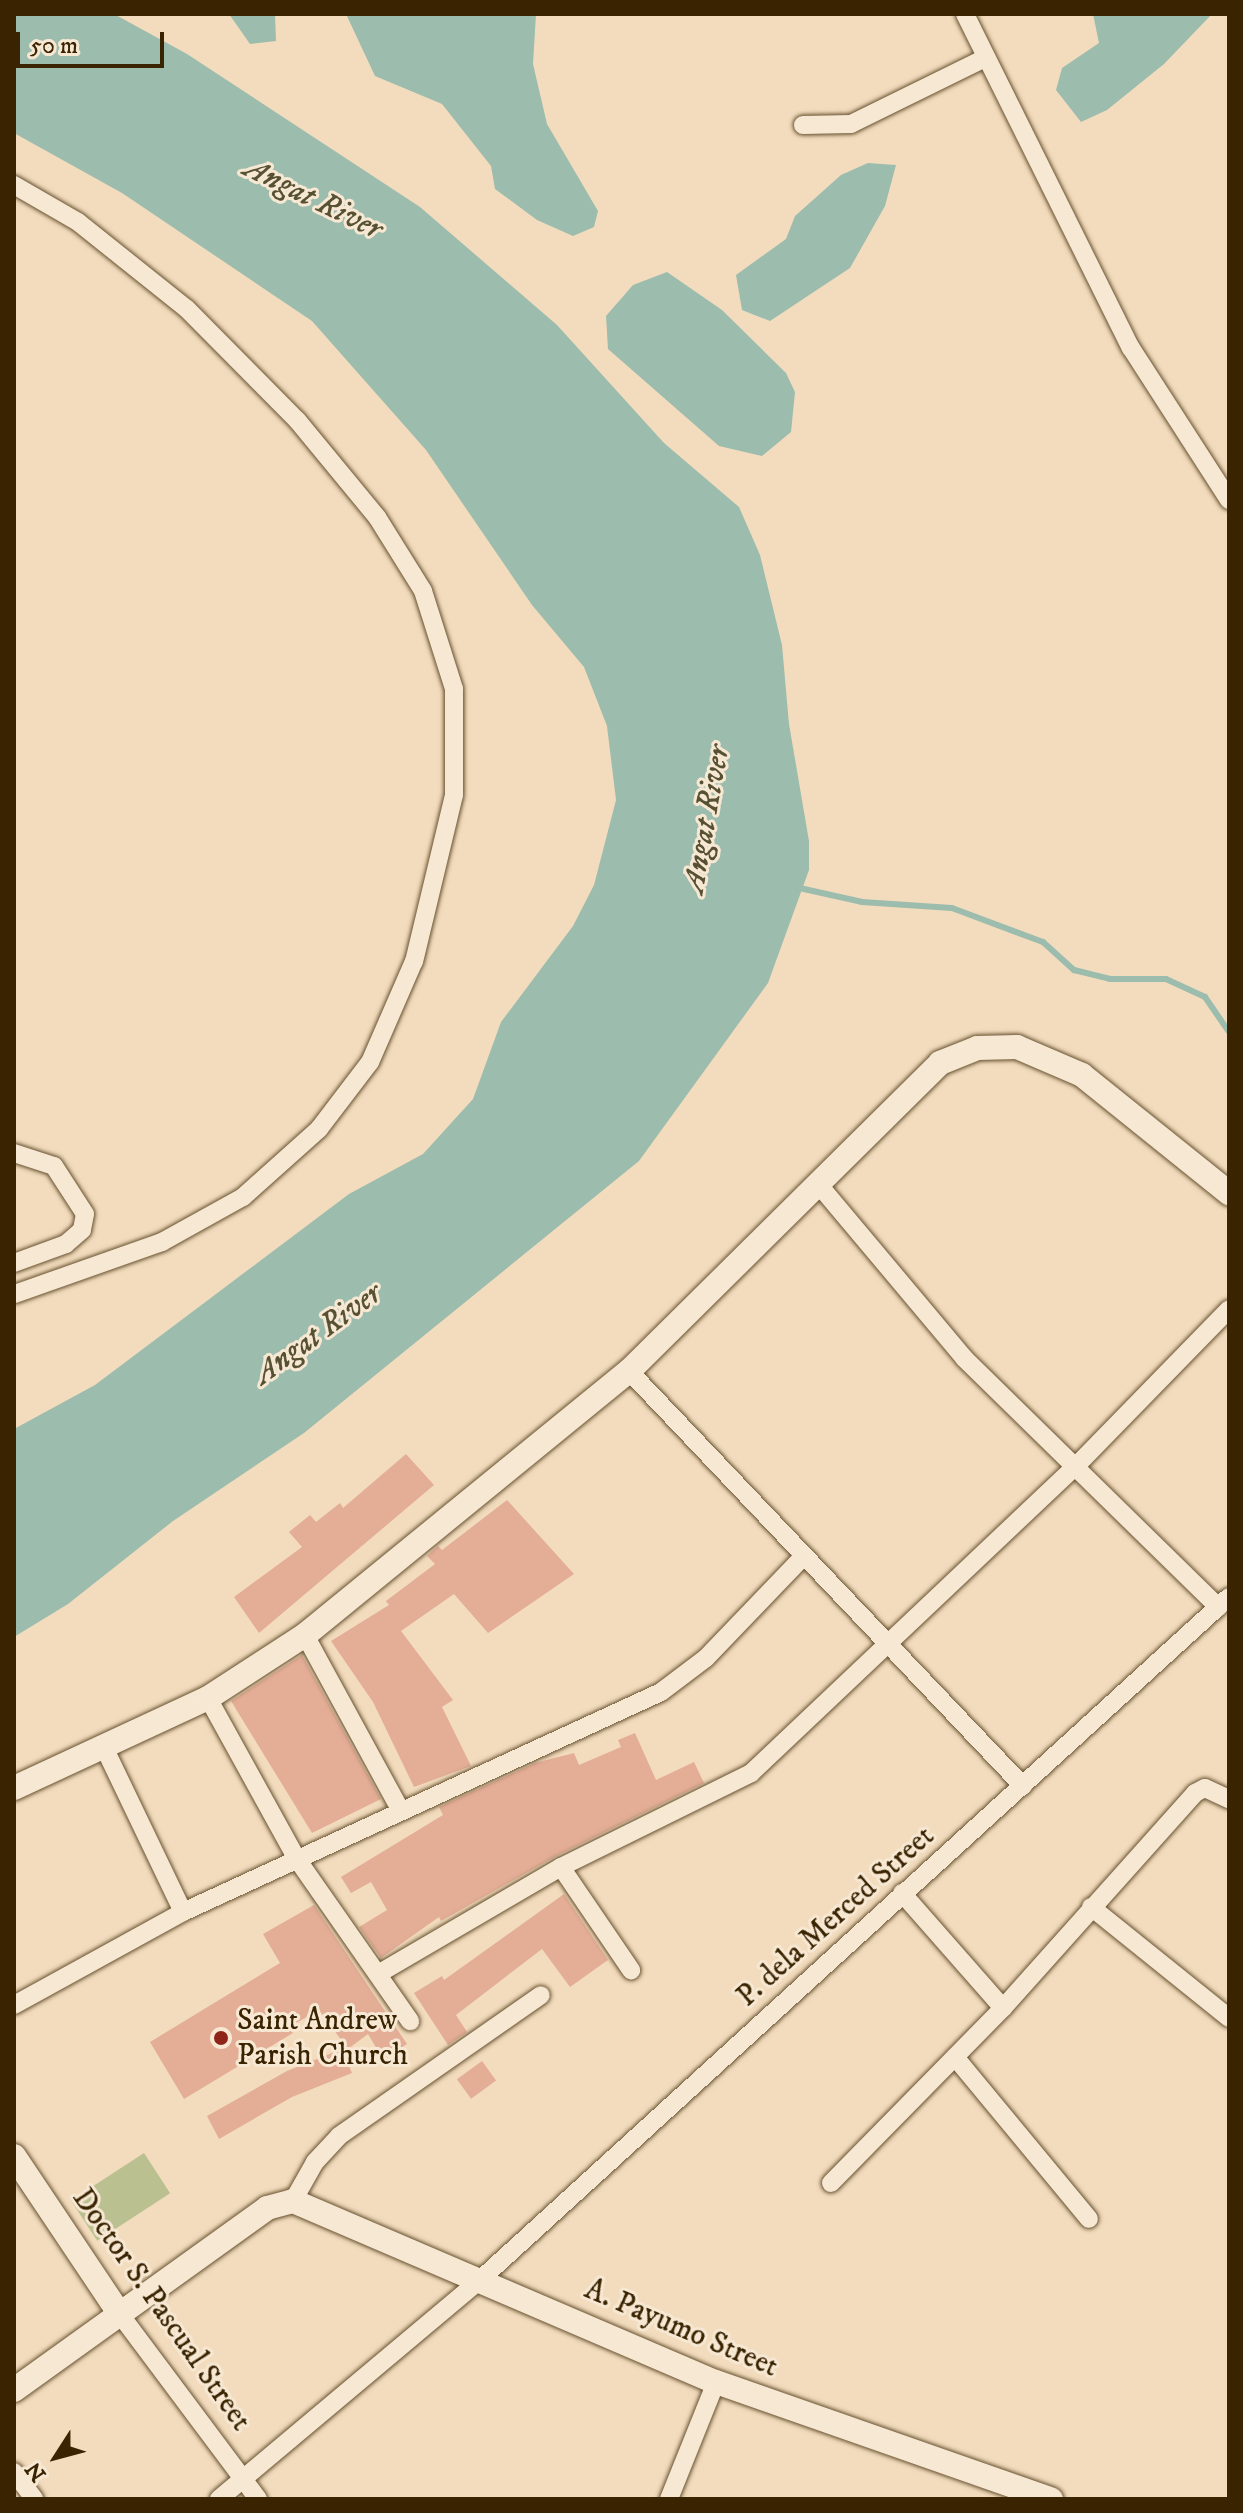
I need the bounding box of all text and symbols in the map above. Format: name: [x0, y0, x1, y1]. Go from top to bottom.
scale bar: [20, 16, 168, 66]
text: 50 m: [30, 31, 78, 61]
water label: Angat River: [238, 149, 388, 249]
water label: Angat River: [675, 742, 739, 896]
water label: Angat River: [247, 1275, 389, 1393]
street label: P. dela Merced Street: [730, 1819, 942, 2015]
place label: Saint Andrew Parish Church: [237, 2003, 408, 2074]
marker: Saint Andrew Parish Church: [212, 2029, 230, 2047]
street label: Doctor S. Pascual Street: [64, 2182, 258, 2438]
street label: A. Payumo Street: [579, 2272, 783, 2386]
north arrow: [16, 2417, 96, 2497]
text: N: [20, 2456, 52, 2487]

